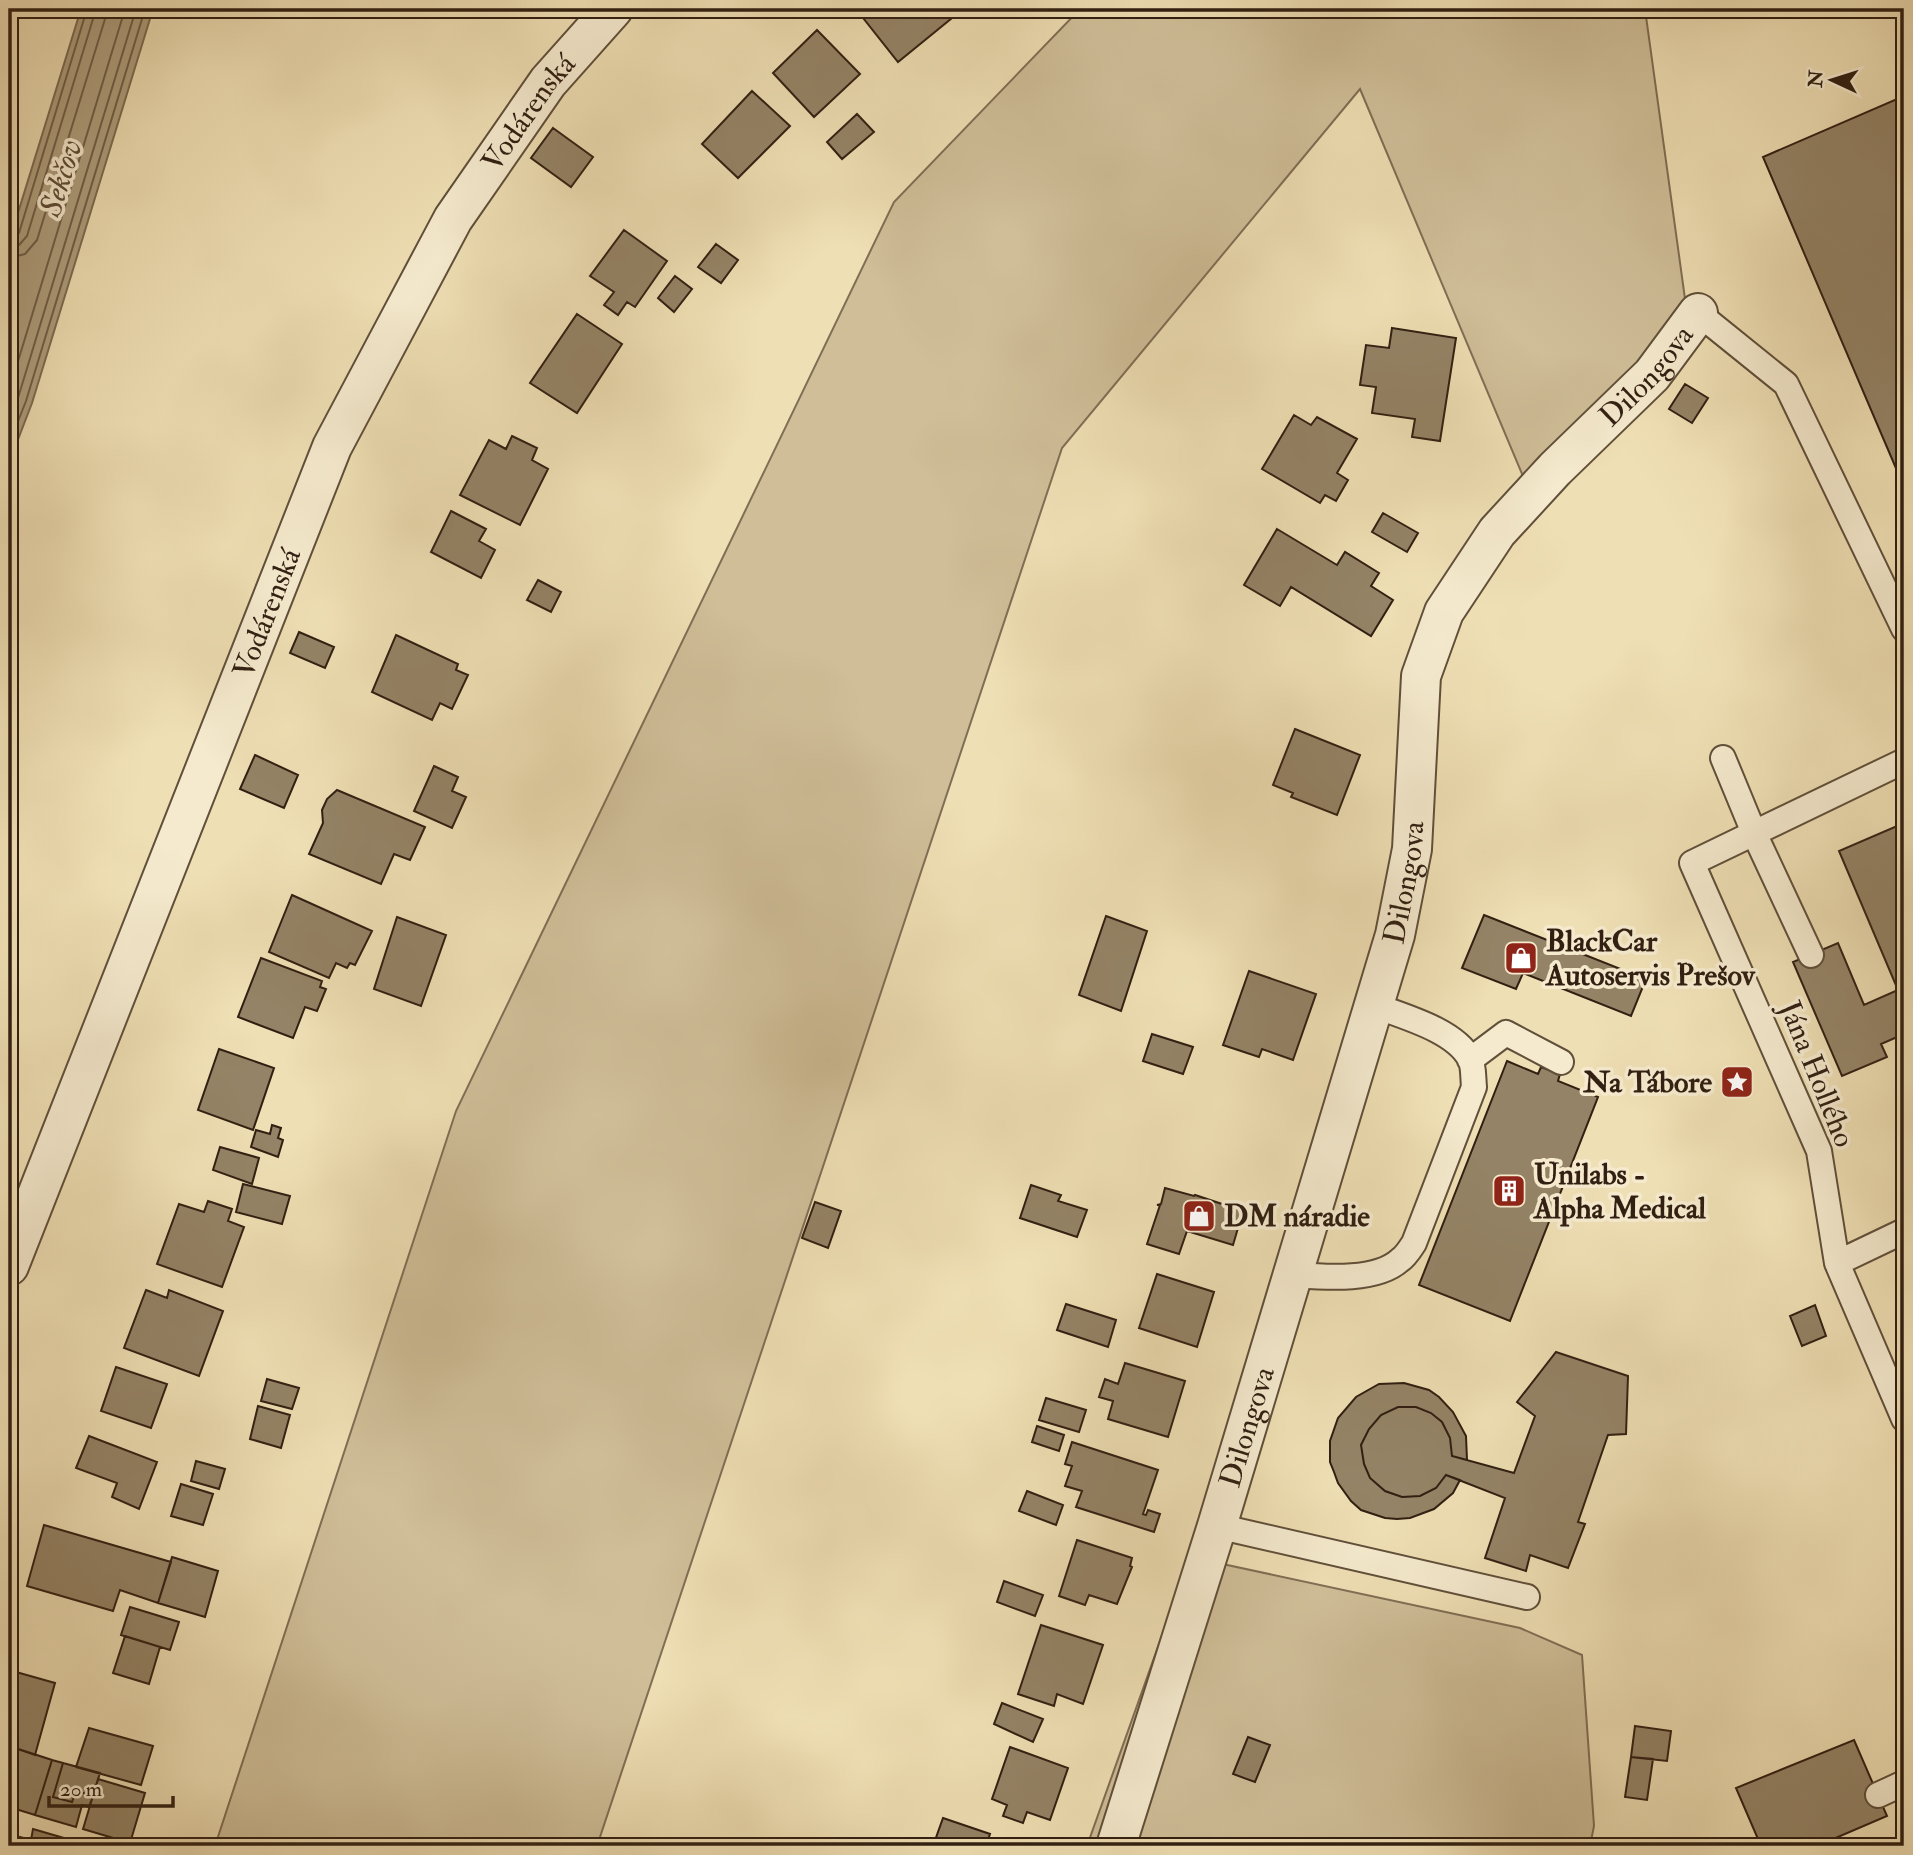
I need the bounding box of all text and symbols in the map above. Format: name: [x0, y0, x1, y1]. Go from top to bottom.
street label: Vodárenská: [473, 45, 583, 178]
north arrow: [1798, 46, 1868, 116]
text: N: [1803, 69, 1829, 89]
water label: Sekčov: [30, 135, 92, 222]
street label: Dilongova: [1591, 317, 1702, 434]
street label: Vodárenská: [224, 542, 309, 683]
street label: Dilongova: [1375, 820, 1432, 947]
place label: BlackCar Autoservis Prešov: [1544, 923, 1756, 994]
shop icon: BlackCar Autoservis Prešov: [1502, 939, 1540, 977]
street label: Jána Hollého: [1771, 995, 1863, 1153]
place icon: Na Tábore: [1718, 1063, 1756, 1101]
place label: Na Tábore: [1582, 1064, 1712, 1101]
place label: Unilabs - Alpha Medical: [1532, 1156, 1706, 1227]
building icon: Unilabs - Alpha Medical: [1490, 1172, 1528, 1210]
shop icon: DM náradie: [1180, 1197, 1218, 1235]
place label: DM náradie: [1224, 1198, 1370, 1235]
street label: Dilongova: [1211, 1362, 1283, 1492]
scale bar: [49, 1764, 173, 1808]
text: 20 m: [60, 1776, 102, 1803]

